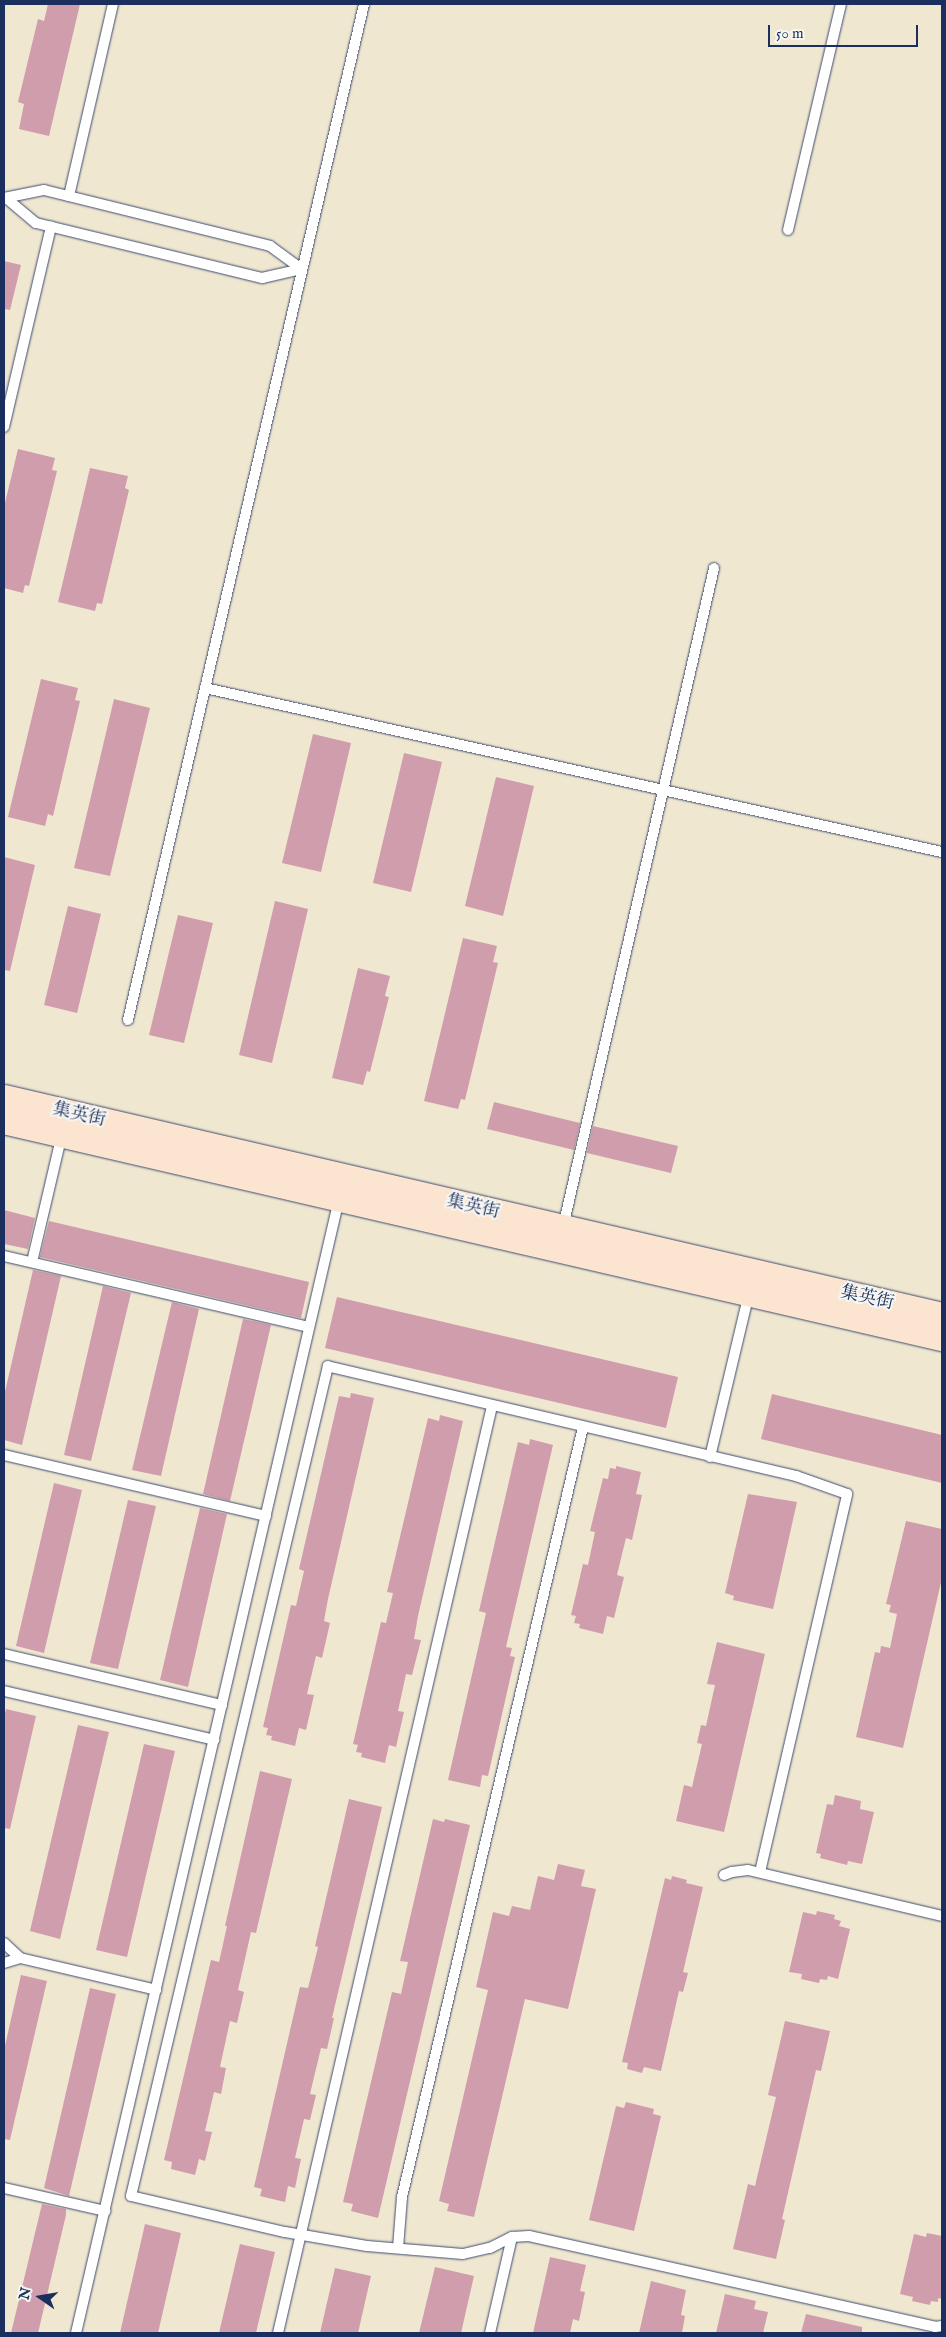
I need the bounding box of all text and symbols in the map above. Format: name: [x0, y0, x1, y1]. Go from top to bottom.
scale bar: [771, 15, 921, 47]
text: 50 m: [776, 24, 804, 43]
street label: 集英街: [50, 1099, 108, 1133]
street label: 集英街: [444, 1191, 502, 1225]
street label: 集英街: [838, 1282, 896, 1316]
north arrow: [15, 2272, 65, 2322]
text: N: [15, 2286, 36, 2302]

